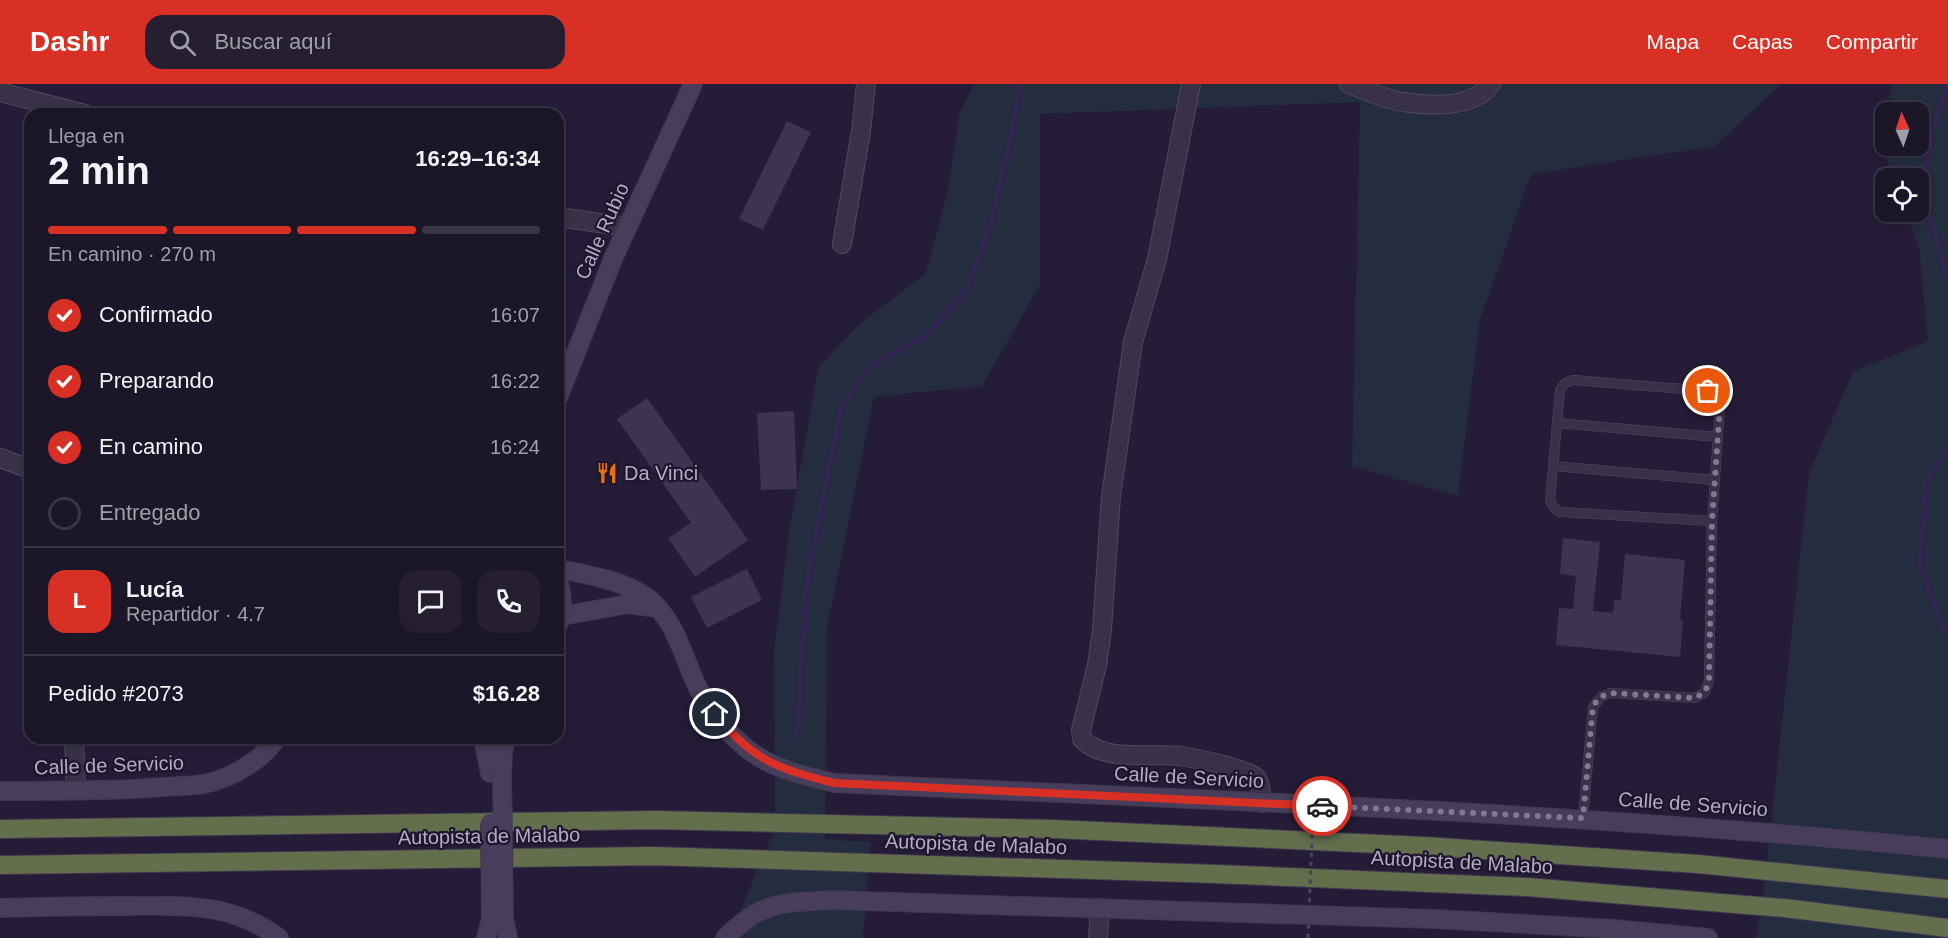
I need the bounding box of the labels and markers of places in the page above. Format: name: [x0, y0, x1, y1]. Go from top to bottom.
pin: [1682, 365, 1733, 416]
restaurant icon: Da Vinci: [595, 461, 619, 485]
place label: Da Vinci: [624, 462, 698, 484]
pin: [689, 688, 740, 739]

